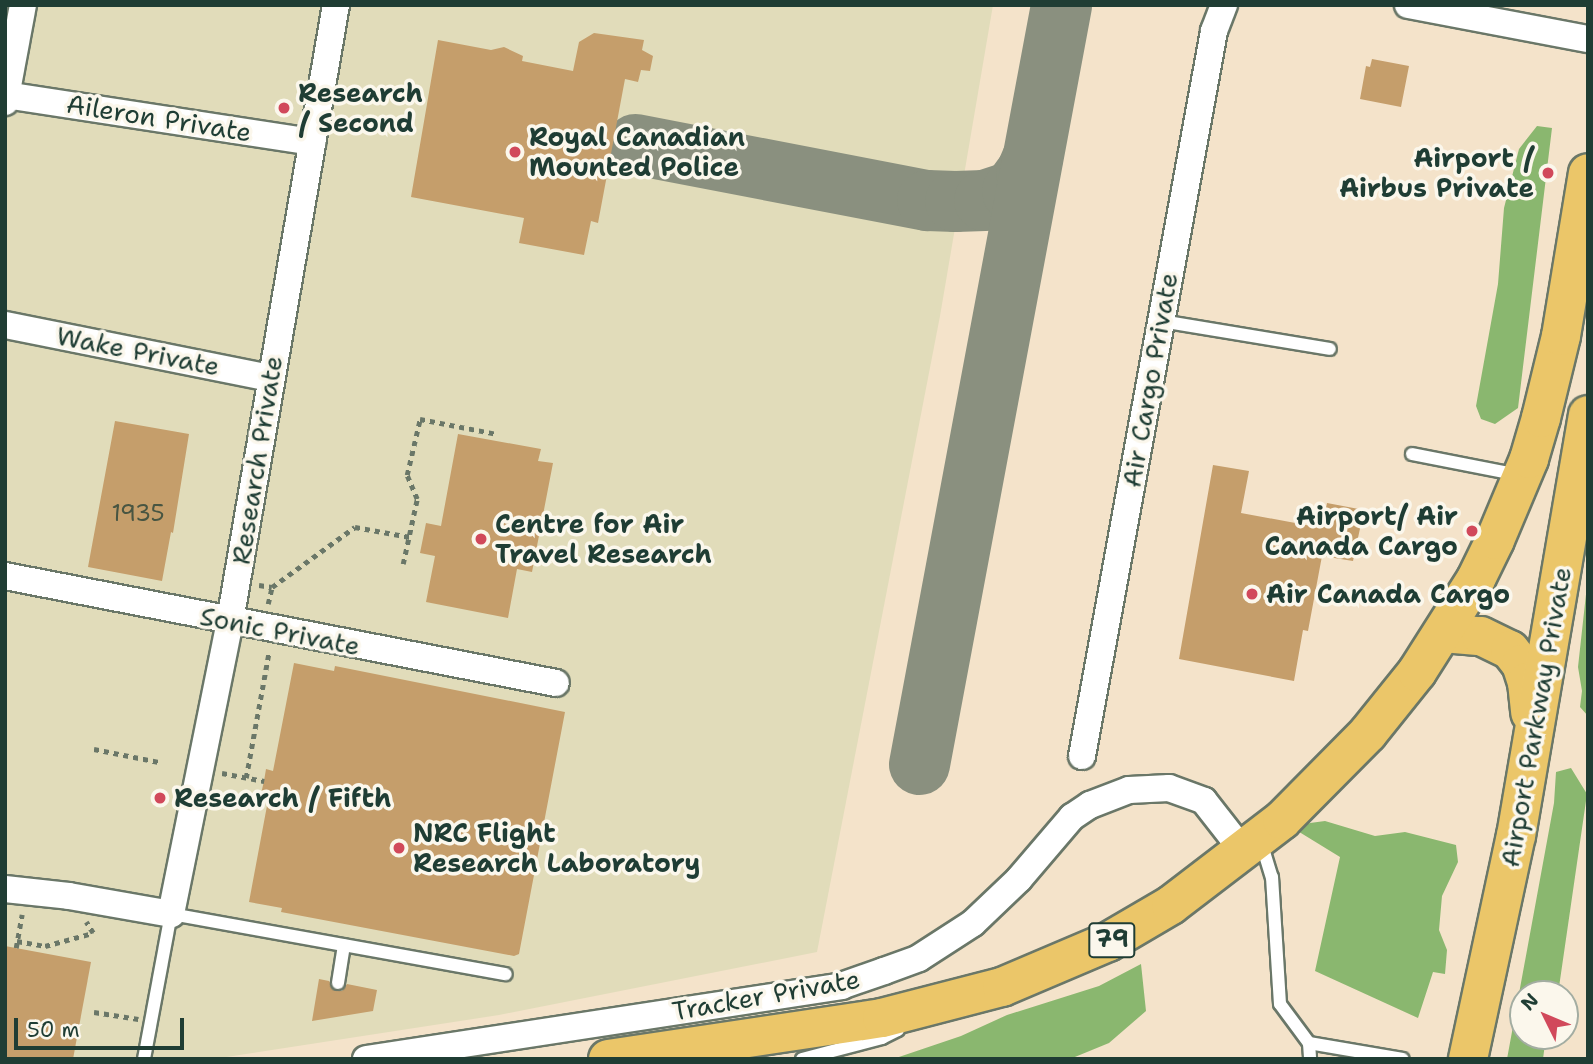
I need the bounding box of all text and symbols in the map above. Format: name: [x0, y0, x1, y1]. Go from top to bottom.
place label: Research / Second: [298, 77, 423, 138]
street label: Aileron Private: [64, 88, 254, 148]
marker: Research / Second: [276, 100, 292, 116]
place label: Royal Canadian Mounted Police: [529, 121, 745, 182]
place label: Airport / Airbus Private: [1339, 142, 1534, 204]
marker: Royal Canadian Mounted Police: [507, 144, 523, 160]
marker: Airport / Airbus Private: [1540, 165, 1556, 181]
street label: Air Cargo Private: [1116, 270, 1184, 490]
street label: Wake Private: [54, 320, 222, 382]
street label: Research Private: [225, 353, 289, 567]
house number: 1935: [111, 499, 165, 527]
place label: Airport/ Air Canada Cargo: [1264, 500, 1458, 562]
place label: Centre for Air Travel Research: [495, 508, 712, 570]
marker: Airport/ Air Canada Cargo: [1464, 523, 1480, 539]
marker: Centre for Air Travel Research: [473, 531, 489, 547]
street label: Airport Parkway Private: [1494, 565, 1578, 869]
place label: Air Canada Cargo: [1266, 578, 1510, 610]
marker: Air Canada Cargo: [1244, 586, 1260, 602]
street label: Sonic Private: [197, 600, 363, 662]
place label: Research / Fifth: [174, 782, 392, 814]
marker: Research / Fifth: [152, 790, 168, 806]
place label: NRC Flight Research Laboratory: [413, 817, 700, 878]
marker: NRC Flight Research Laboratory: [391, 840, 407, 856]
road number: 79: [1088, 920, 1136, 960]
street label: Tracker Private: [670, 963, 862, 1027]
north arrow: [1509, 980, 1579, 1050]
text: N: [1515, 988, 1544, 1016]
scale bar: [18, 1004, 187, 1048]
text: 50 m: [27, 1016, 80, 1044]

